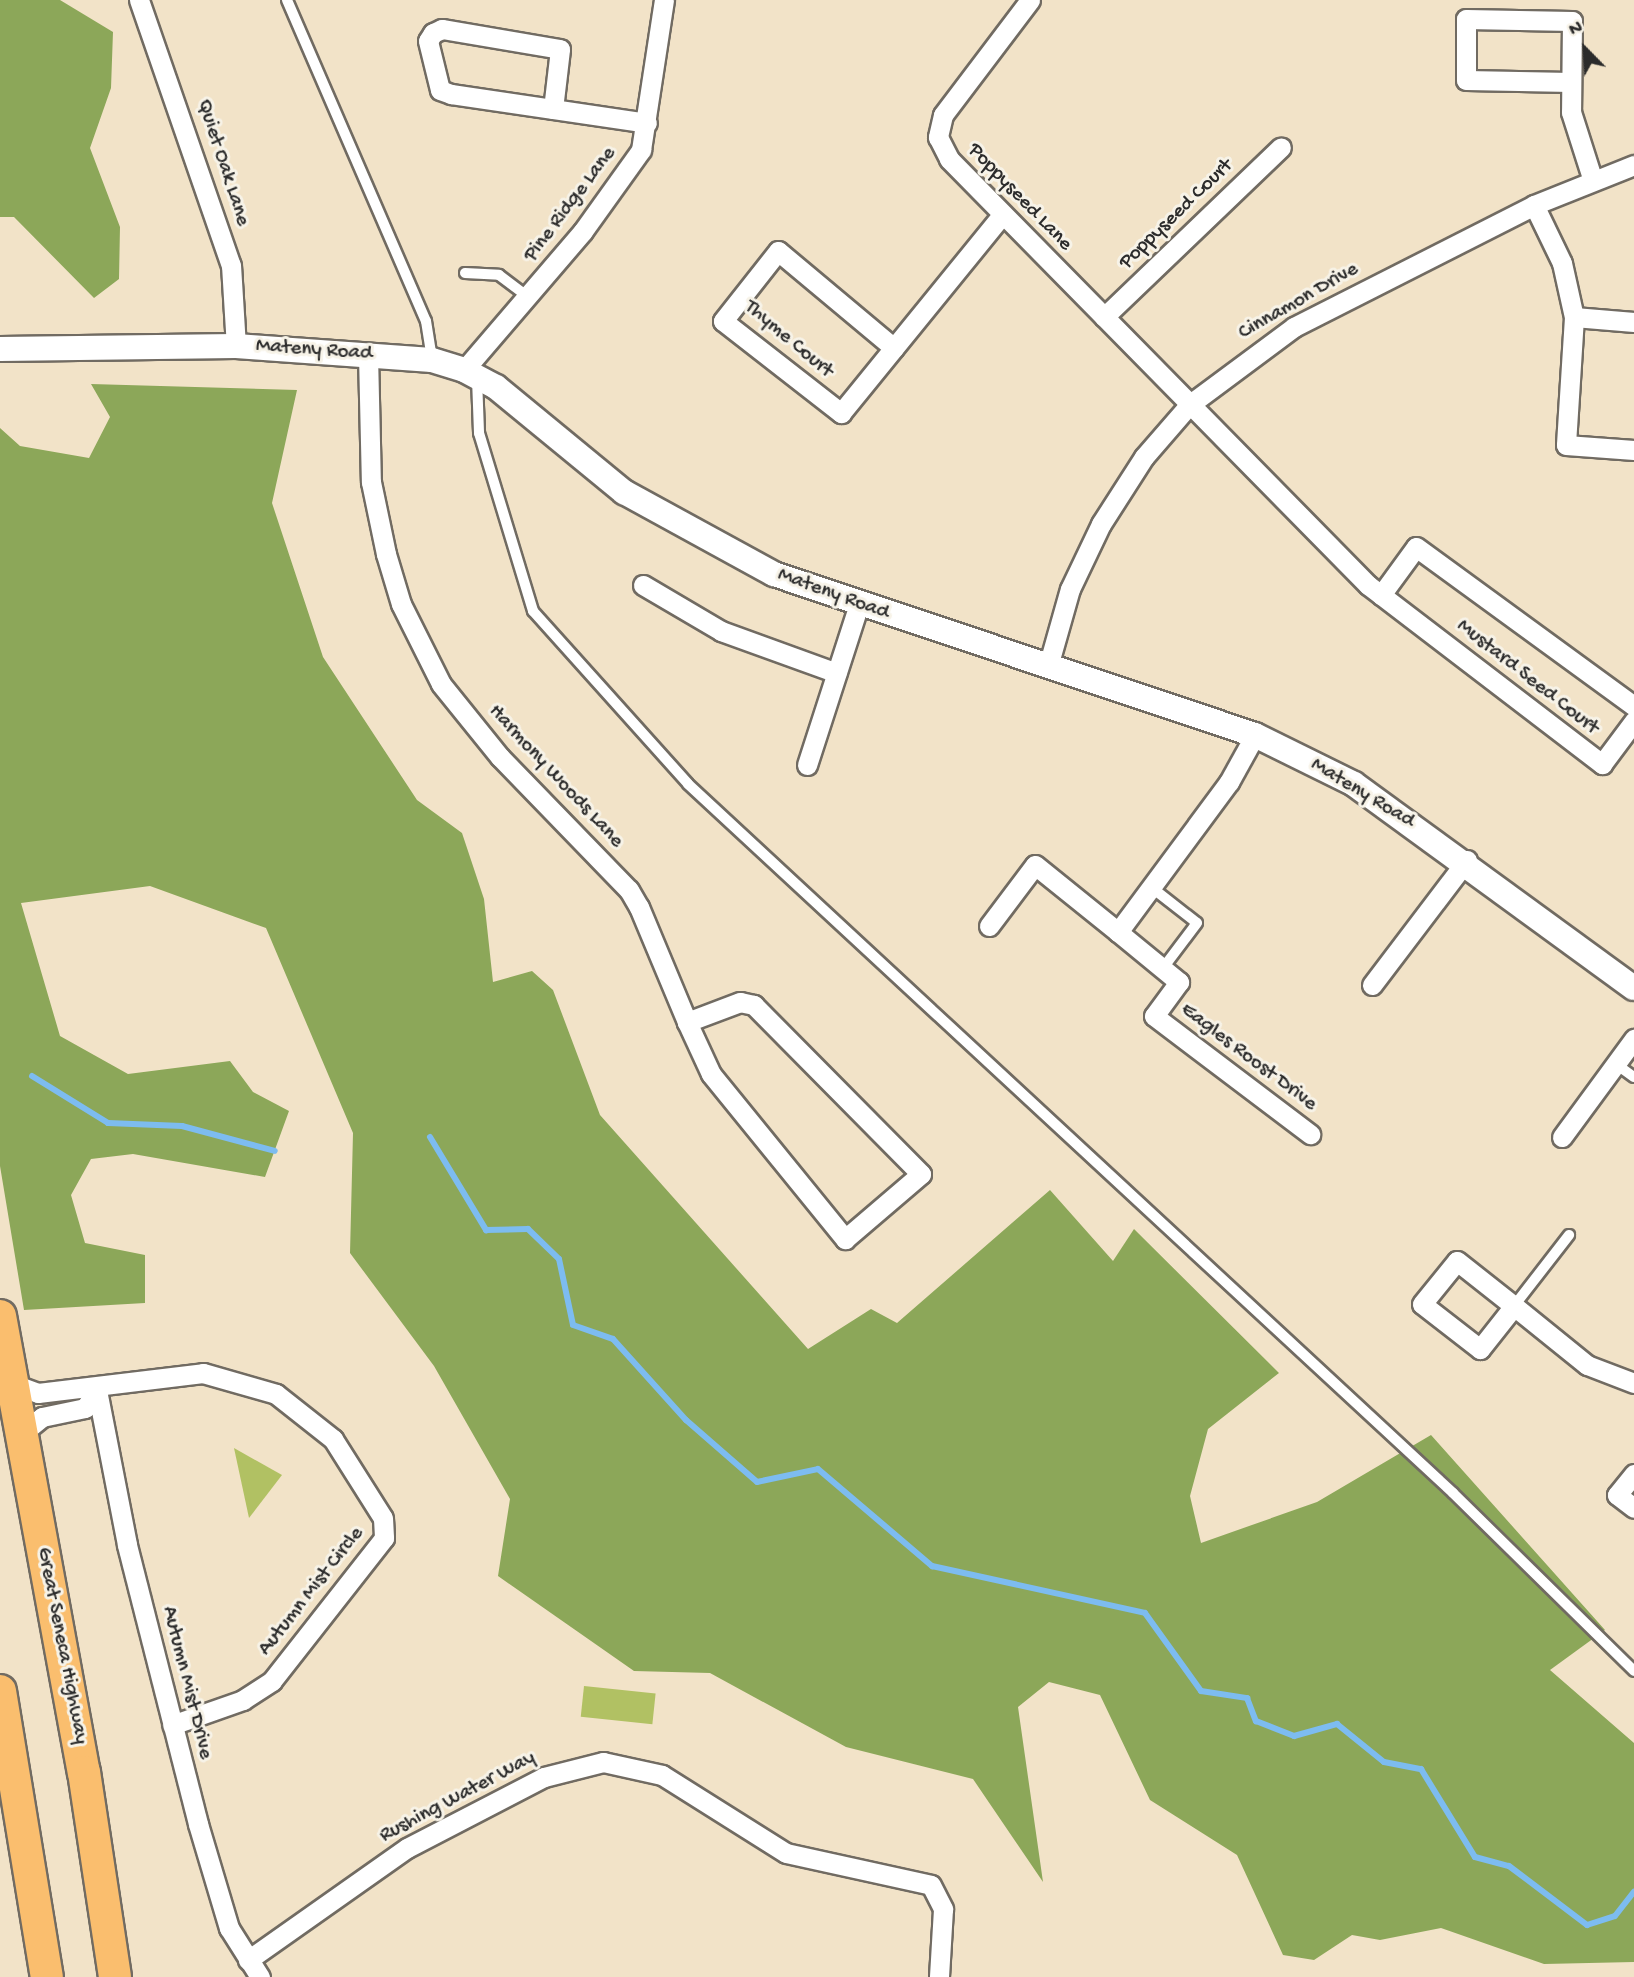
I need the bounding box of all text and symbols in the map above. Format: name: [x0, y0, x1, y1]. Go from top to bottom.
north arrow: [1550, 14, 1620, 84]
text: N: [1566, 16, 1587, 42]
street label: Quiet Oak Lane: [190, 96, 254, 230]
street label: Poppyseed Lane: [961, 139, 1077, 257]
street label: Pine Ridge Lane: [519, 142, 623, 268]
street label: Poppyseed Court: [1115, 154, 1239, 276]
street label: Cinnamon Drive: [1235, 258, 1363, 346]
street label: Thyme Court: [738, 295, 838, 385]
street label: Mateny Road: [255, 334, 373, 368]
street label: Mateny Road: [774, 563, 892, 627]
street label: Mustard Seed Court: [1451, 615, 1603, 741]
street label: Harmony Woods Lane: [482, 700, 628, 854]
street label: Mateny Road: [1305, 753, 1419, 835]
street label: Eagles Roost Drive: [1175, 998, 1321, 1118]
street label: Autumn Mist Circle: [254, 1522, 370, 1662]
street label: Great Seneca Highway: [30, 1545, 92, 1747]
street label: Autumn Mist Drive: [155, 1604, 217, 1762]
street label: Rushing Water Way: [376, 1746, 540, 1850]

